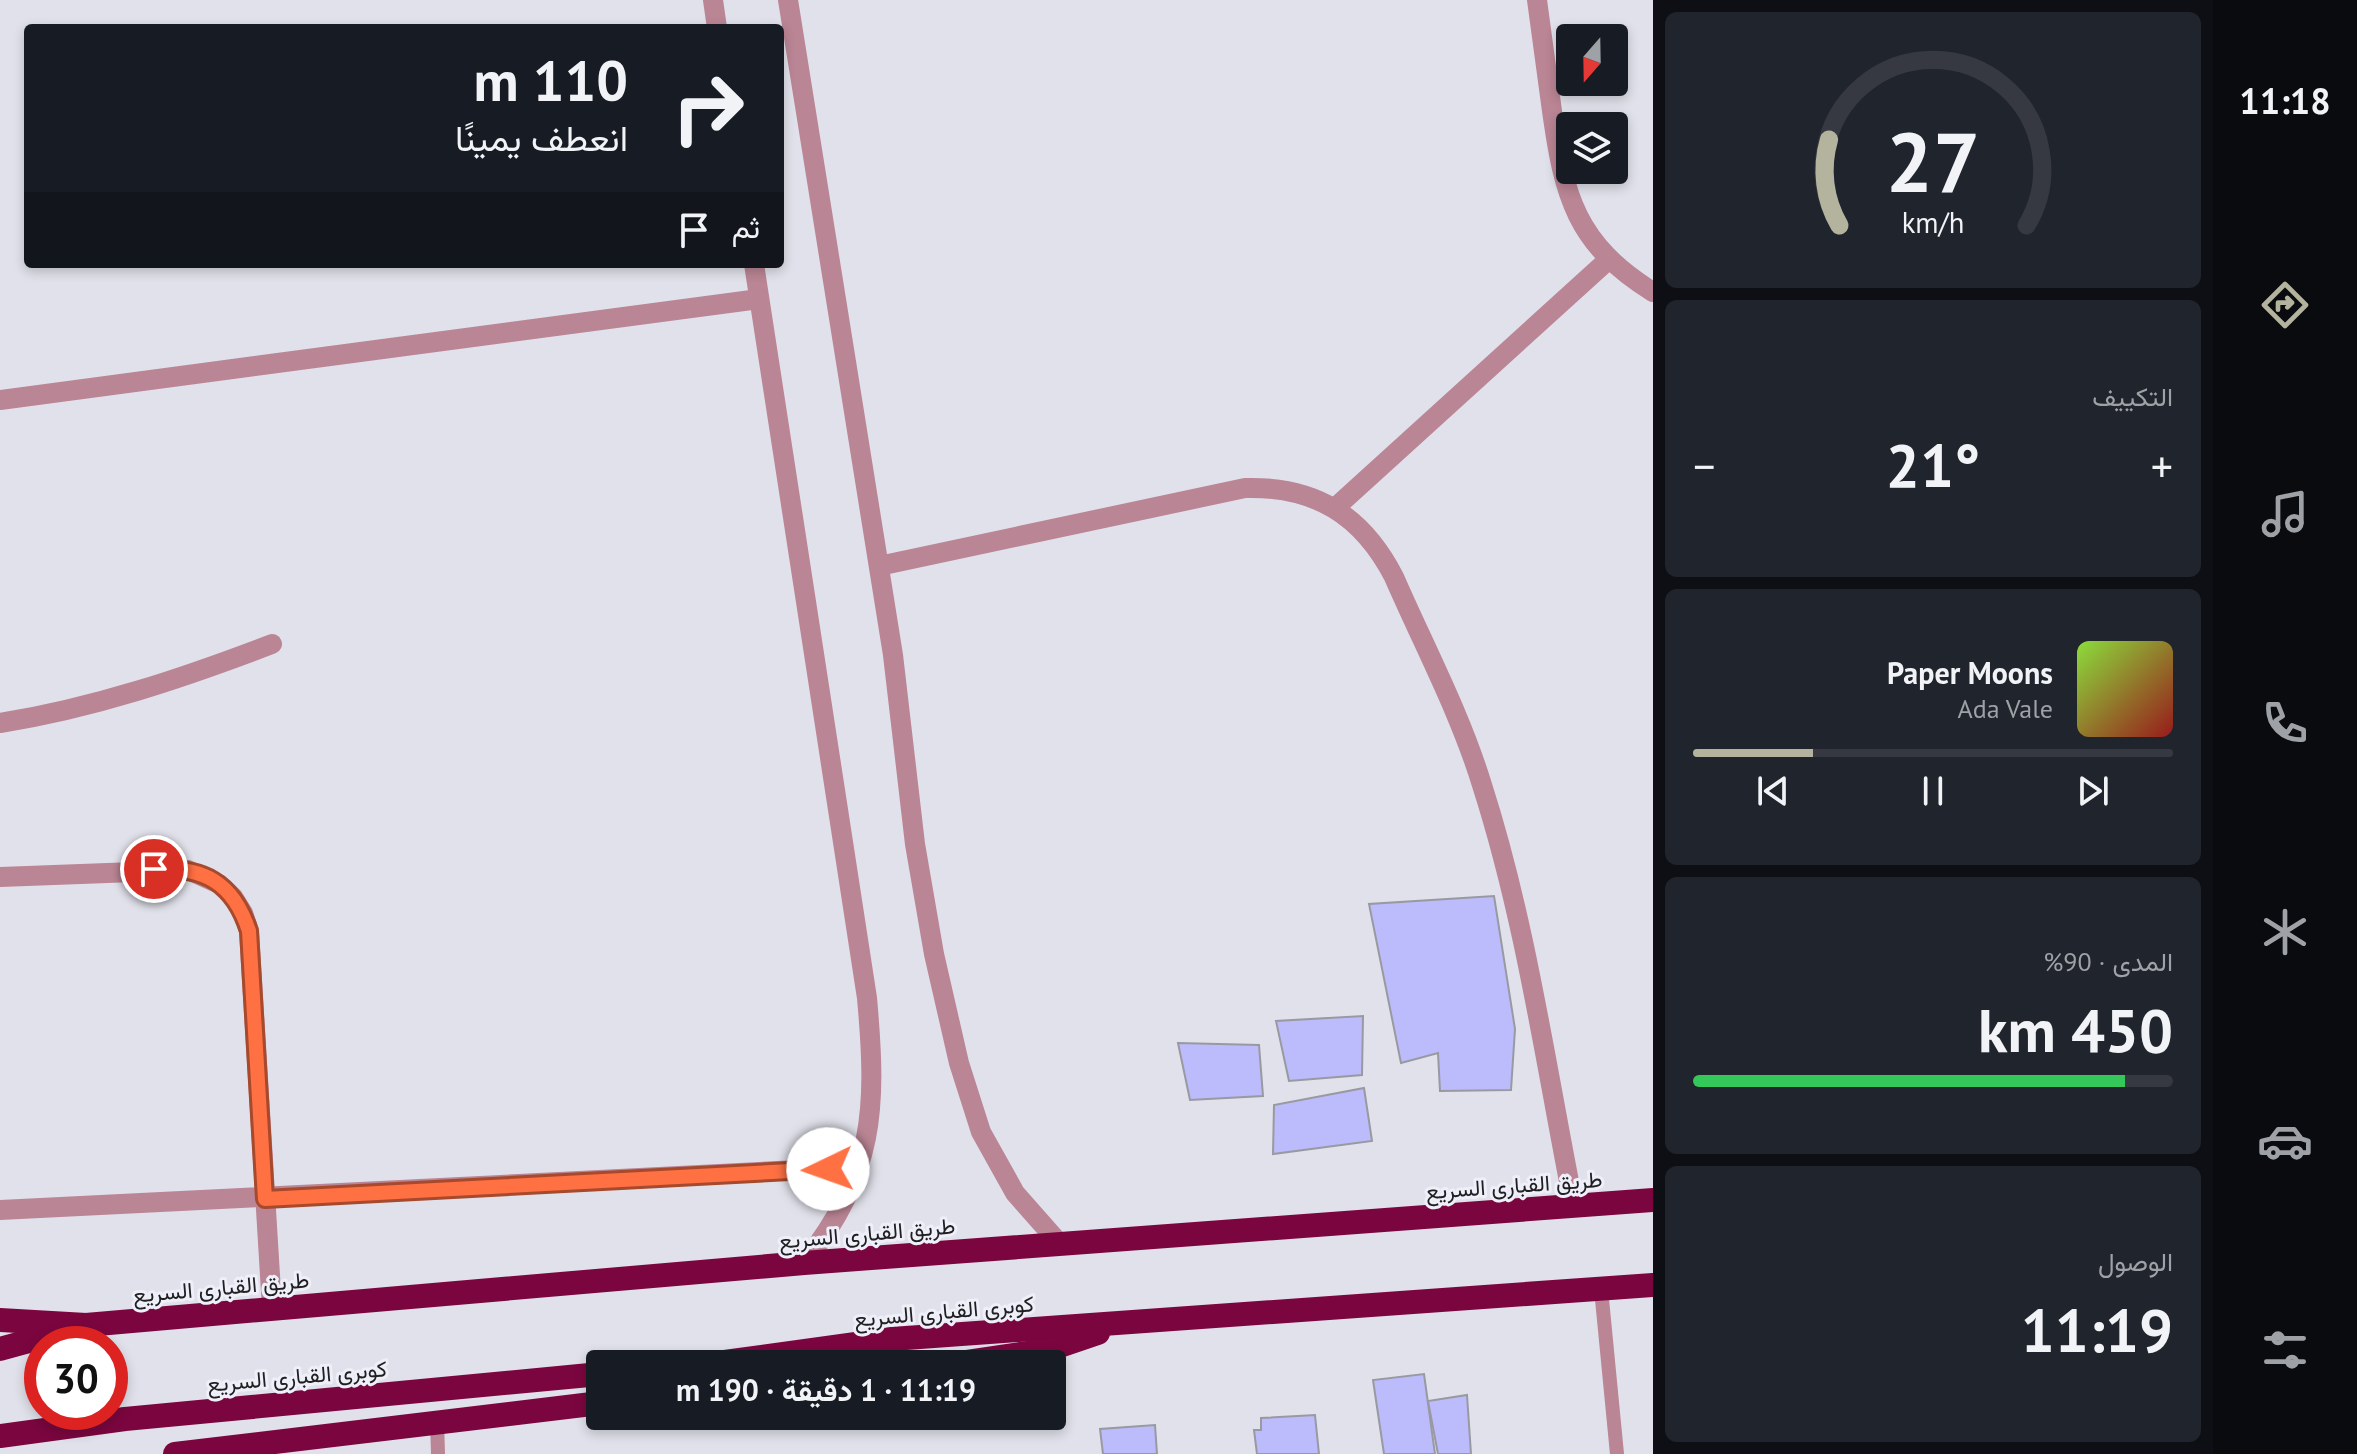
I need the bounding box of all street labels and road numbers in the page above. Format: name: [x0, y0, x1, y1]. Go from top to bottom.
street label: طريق القبارى السريع: [1425, 1165, 1603, 1206]
street label: طريق القبارى السريع: [778, 1211, 956, 1256]
street label: طريق القبارى السريع: [132, 1265, 310, 1310]
street label: كوبرى القبارى السريع: [853, 1289, 1035, 1334]
street label: كوبرى القبارى السريع: [206, 1354, 388, 1399]

